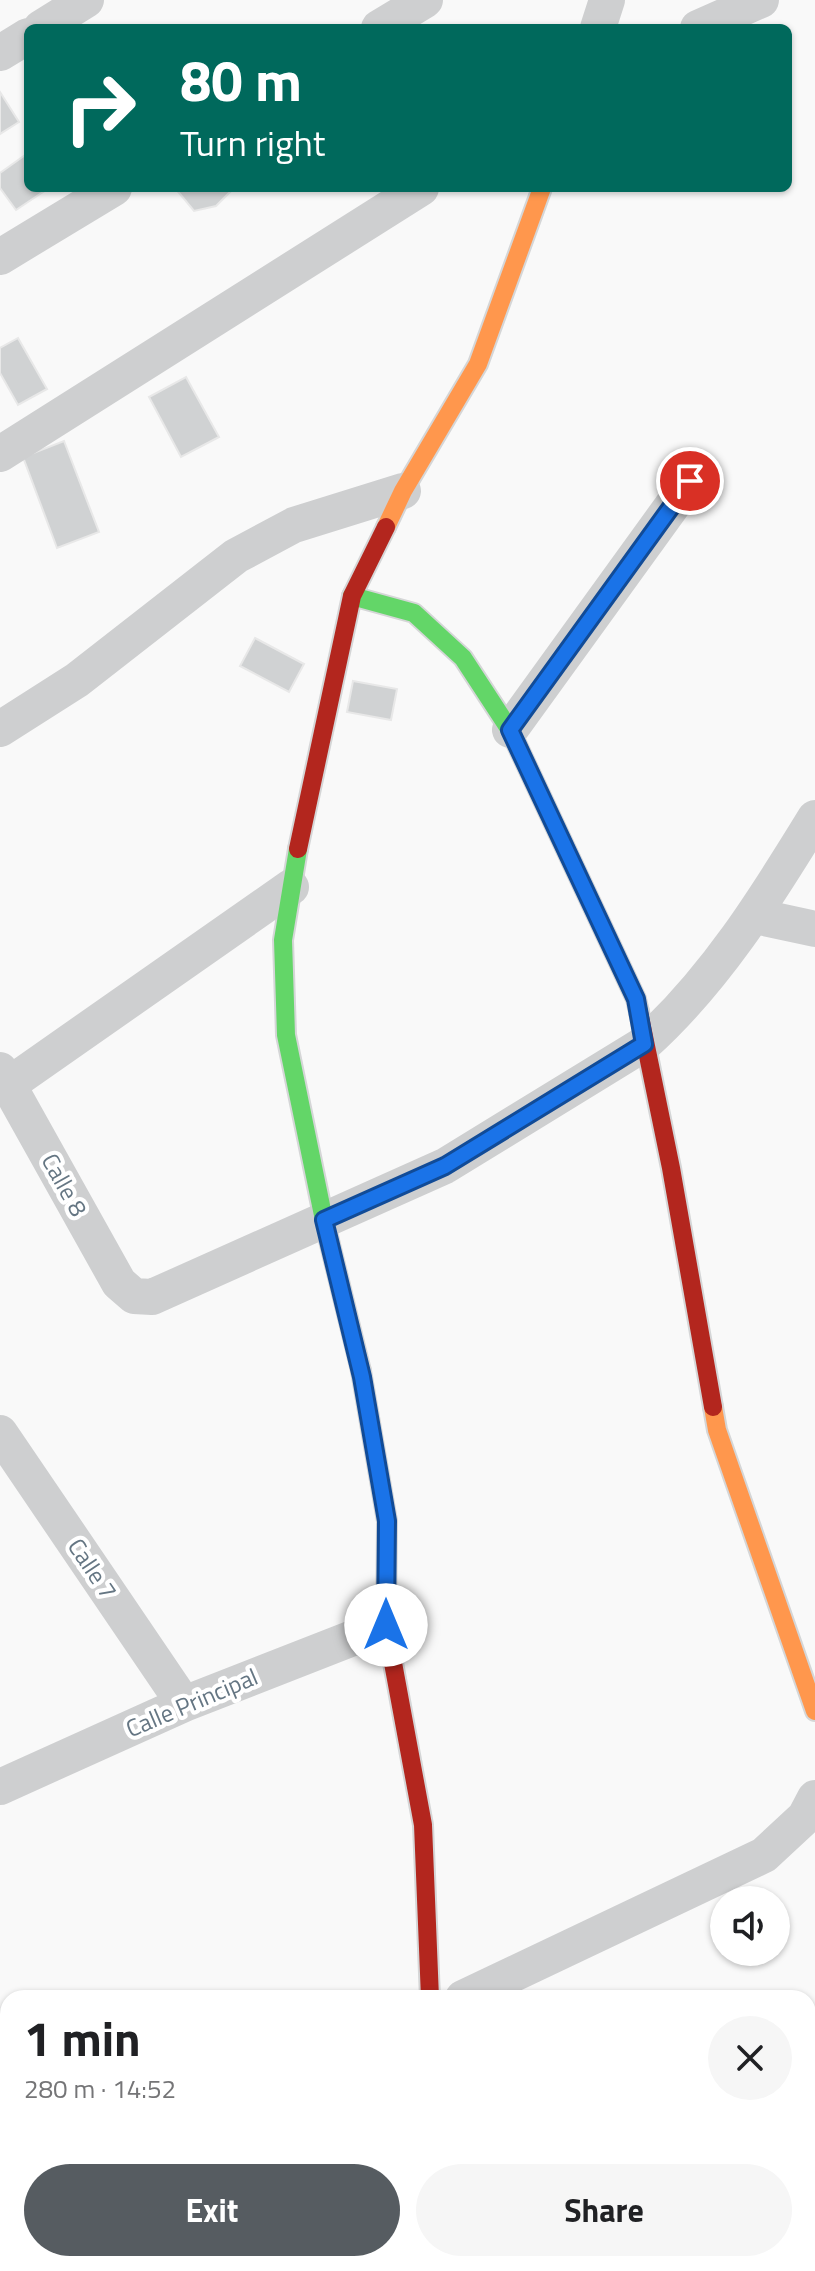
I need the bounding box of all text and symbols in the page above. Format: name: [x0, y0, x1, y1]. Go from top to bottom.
text: 80 m: [180, 38, 302, 123]
icon: right: [48, 56, 152, 160]
text: Turn right: [180, 115, 325, 170]
pin: [656, 447, 724, 515]
icon: arrive: [668, 459, 712, 503]
street label: Calle 8: [33, 1146, 97, 1223]
street label: Calle 7: [59, 1531, 126, 1606]
position arrow: [344, 1583, 428, 1667]
street label: Calle Principal: [120, 1658, 263, 1746]
map controls: [710, 1886, 790, 1966]
button: sound: [710, 1886, 790, 1966]
text: 1 min: [24, 2002, 141, 2075]
button: close: [708, 2016, 792, 2100]
text: 280 m · 14:52: [24, 2069, 176, 2108]
button: Exit: [24, 2164, 400, 2256]
button: Share: [416, 2164, 792, 2256]

